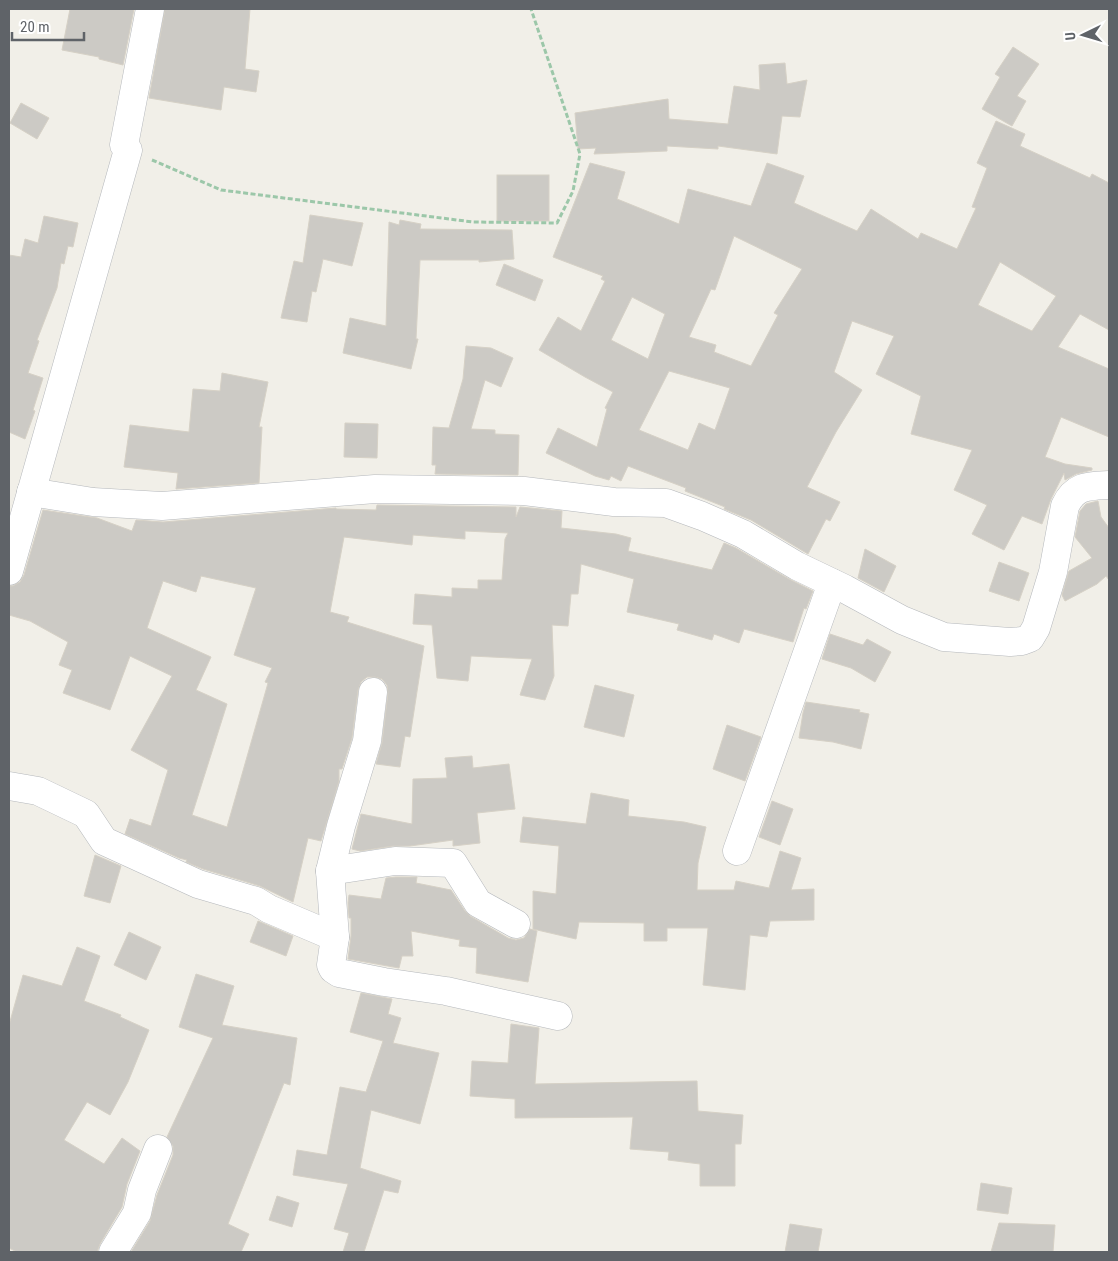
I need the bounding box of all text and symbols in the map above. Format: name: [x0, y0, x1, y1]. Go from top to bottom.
scale bar: [12, 10, 85, 42]
north arrow: [1058, 10, 1108, 60]
text: 20 m: [20, 18, 50, 36]
text: U: [1062, 31, 1078, 41]

